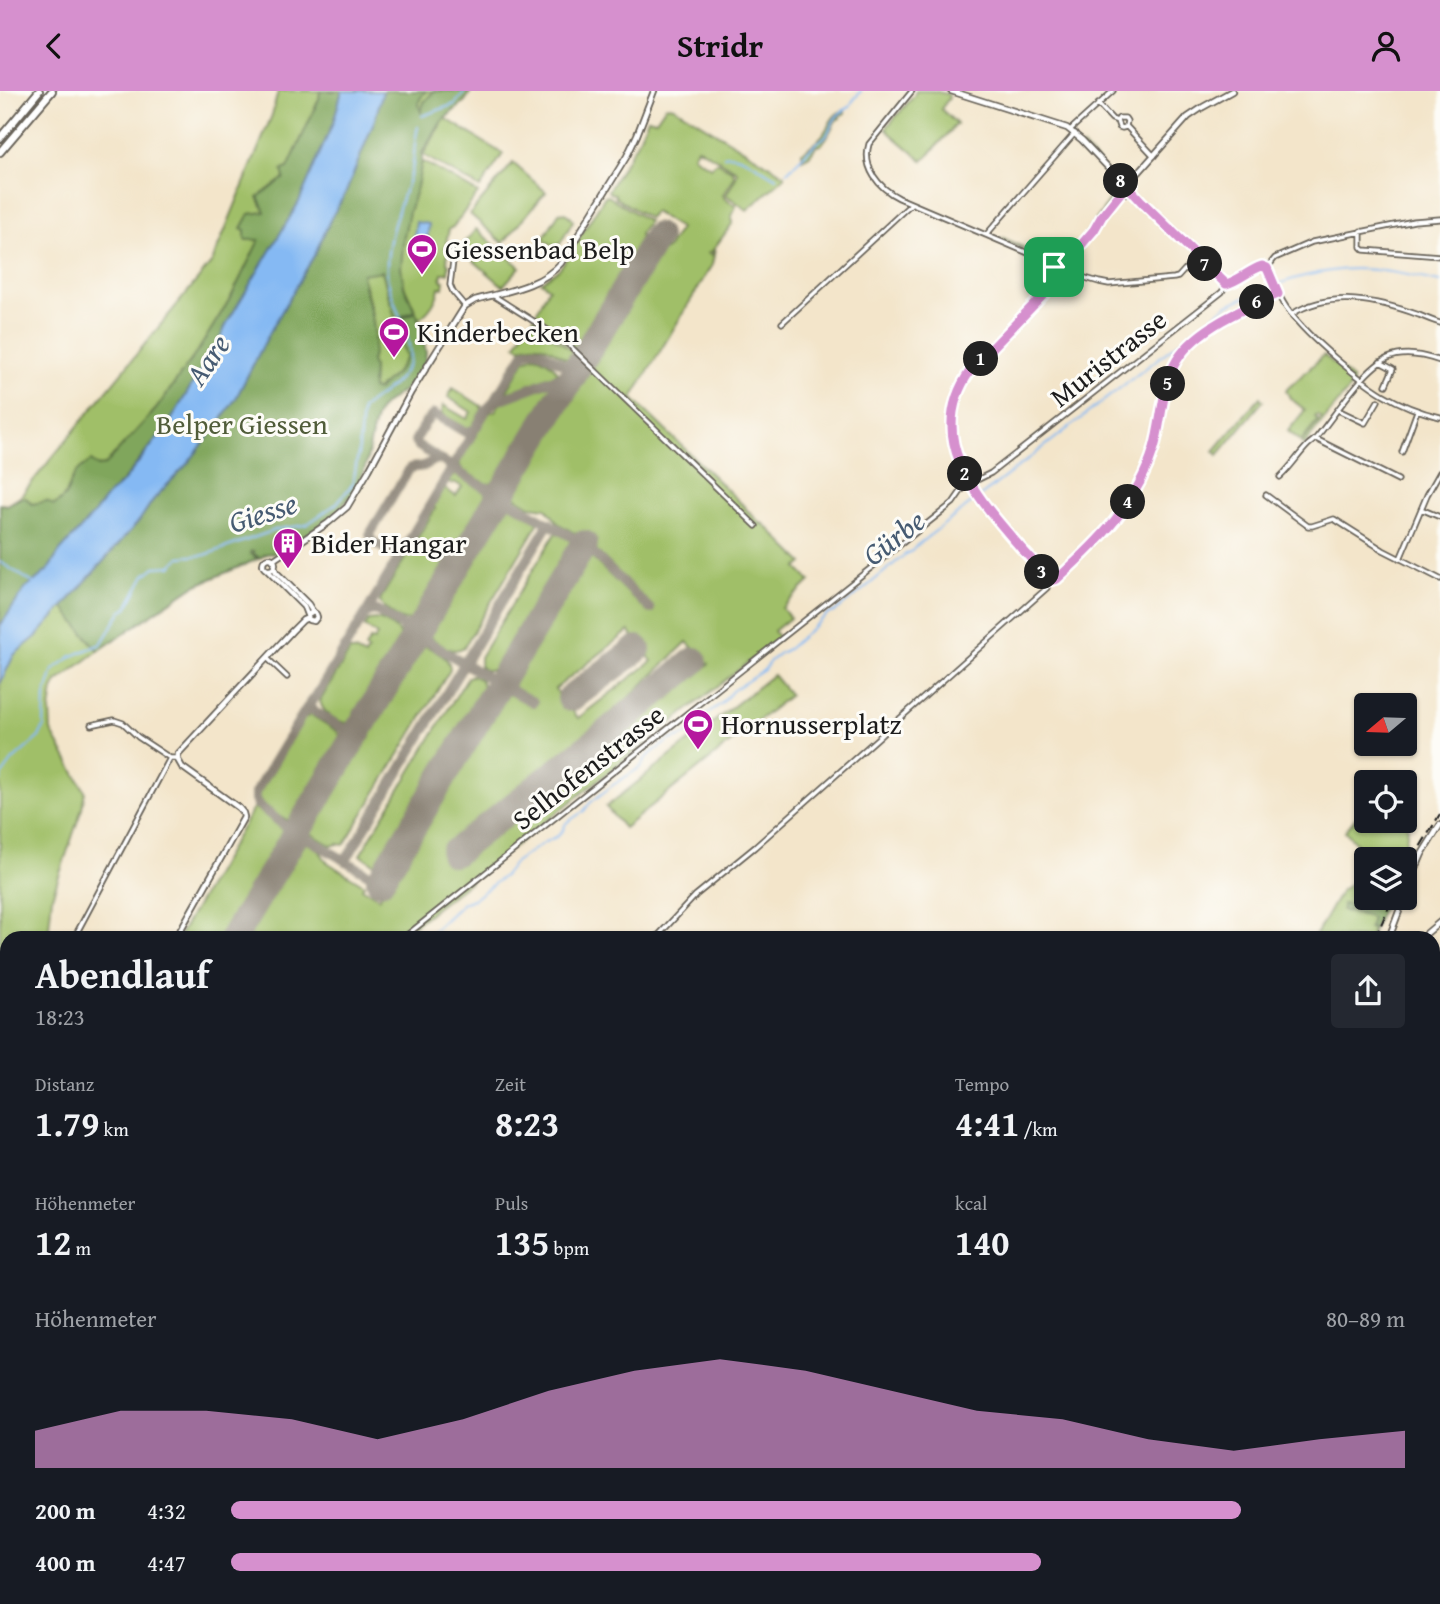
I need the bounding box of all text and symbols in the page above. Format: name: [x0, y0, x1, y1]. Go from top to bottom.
text: Stridr: [677, 22, 763, 69]
icon: back: [35, 27, 73, 65]
icon: person: [1367, 27, 1405, 65]
pin: 8: [1104, 163, 1138, 199]
text: 8: [1116, 166, 1125, 194]
place label: Giessenbad Belp: [445, 228, 634, 269]
sports icon: Giessenbad Belp: [405, 232, 439, 276]
pin: [1024, 237, 1084, 297]
pin: 7: [1188, 247, 1222, 281]
icon: arrive: [1035, 248, 1073, 286]
text: 7: [1200, 249, 1209, 277]
pin: 6: [1240, 285, 1274, 319]
text: 6: [1252, 287, 1261, 315]
street label: Muristrasse: [1041, 299, 1175, 416]
place label: Kinderbecken: [417, 311, 579, 352]
sports icon: Kinderbecken: [377, 315, 411, 359]
water label: Aare: [173, 325, 240, 395]
pin: 1: [964, 341, 998, 377]
text: 1: [976, 344, 985, 372]
pin: 5: [1150, 367, 1186, 401]
text: 5: [1163, 369, 1172, 397]
park label: Belper Giessen: [156, 403, 328, 444]
pin: 2: [948, 457, 982, 491]
text: 2: [960, 459, 969, 487]
water label: Giesse: [223, 480, 302, 544]
pin: 4: [1110, 485, 1146, 519]
text: 4: [1123, 487, 1132, 515]
water label: Gürbe: [853, 499, 934, 576]
place label: Bider Hangar: [311, 522, 467, 563]
building icon: Bider Hangar: [271, 526, 305, 570]
pin: 3: [1024, 554, 1060, 589]
text: 3: [1037, 557, 1046, 585]
north arrow: [1354, 693, 1418, 756]
map controls: [1354, 693, 1417, 910]
street label: Selhofenstrasse: [503, 694, 673, 839]
place label: Hornusserplatz: [721, 703, 902, 744]
sports icon: Hornusserplatz: [681, 707, 715, 751]
button: locate: [1354, 770, 1417, 833]
button: layers: [1354, 847, 1417, 910]
text: Abendlauf: [35, 946, 209, 1002]
button: share: [1331, 954, 1405, 1028]
text: 18:23: [35, 1000, 85, 1033]
text: Distanz: [35, 1070, 94, 1098]
text: Zeit: [495, 1070, 526, 1098]
text: Tempo: [955, 1070, 1009, 1098]
text: 1.79: [35, 1098, 99, 1149]
text: 8:23: [495, 1098, 559, 1149]
text: 4:41: [955, 1098, 1019, 1149]
text: km: [99, 1115, 129, 1143]
text: /km: [1019, 1115, 1058, 1143]
text: Höhenmeter: [35, 1189, 135, 1217]
text: Puls: [495, 1189, 528, 1217]
text: kcal: [955, 1189, 987, 1217]
text: 12: [35, 1217, 71, 1268]
text: 135: [495, 1217, 549, 1268]
text: 140: [955, 1217, 1009, 1268]
text: m: [71, 1234, 91, 1262]
text: bpm: [549, 1234, 589, 1262]
text: Höhenmeter: [35, 1302, 157, 1335]
text: 80–89 m: [1326, 1302, 1405, 1335]
text: 200 m: [35, 1494, 96, 1527]
text: 4:32: [147, 1494, 186, 1527]
text: 400 m: [35, 1546, 96, 1579]
text: 4:47: [147, 1546, 186, 1579]

